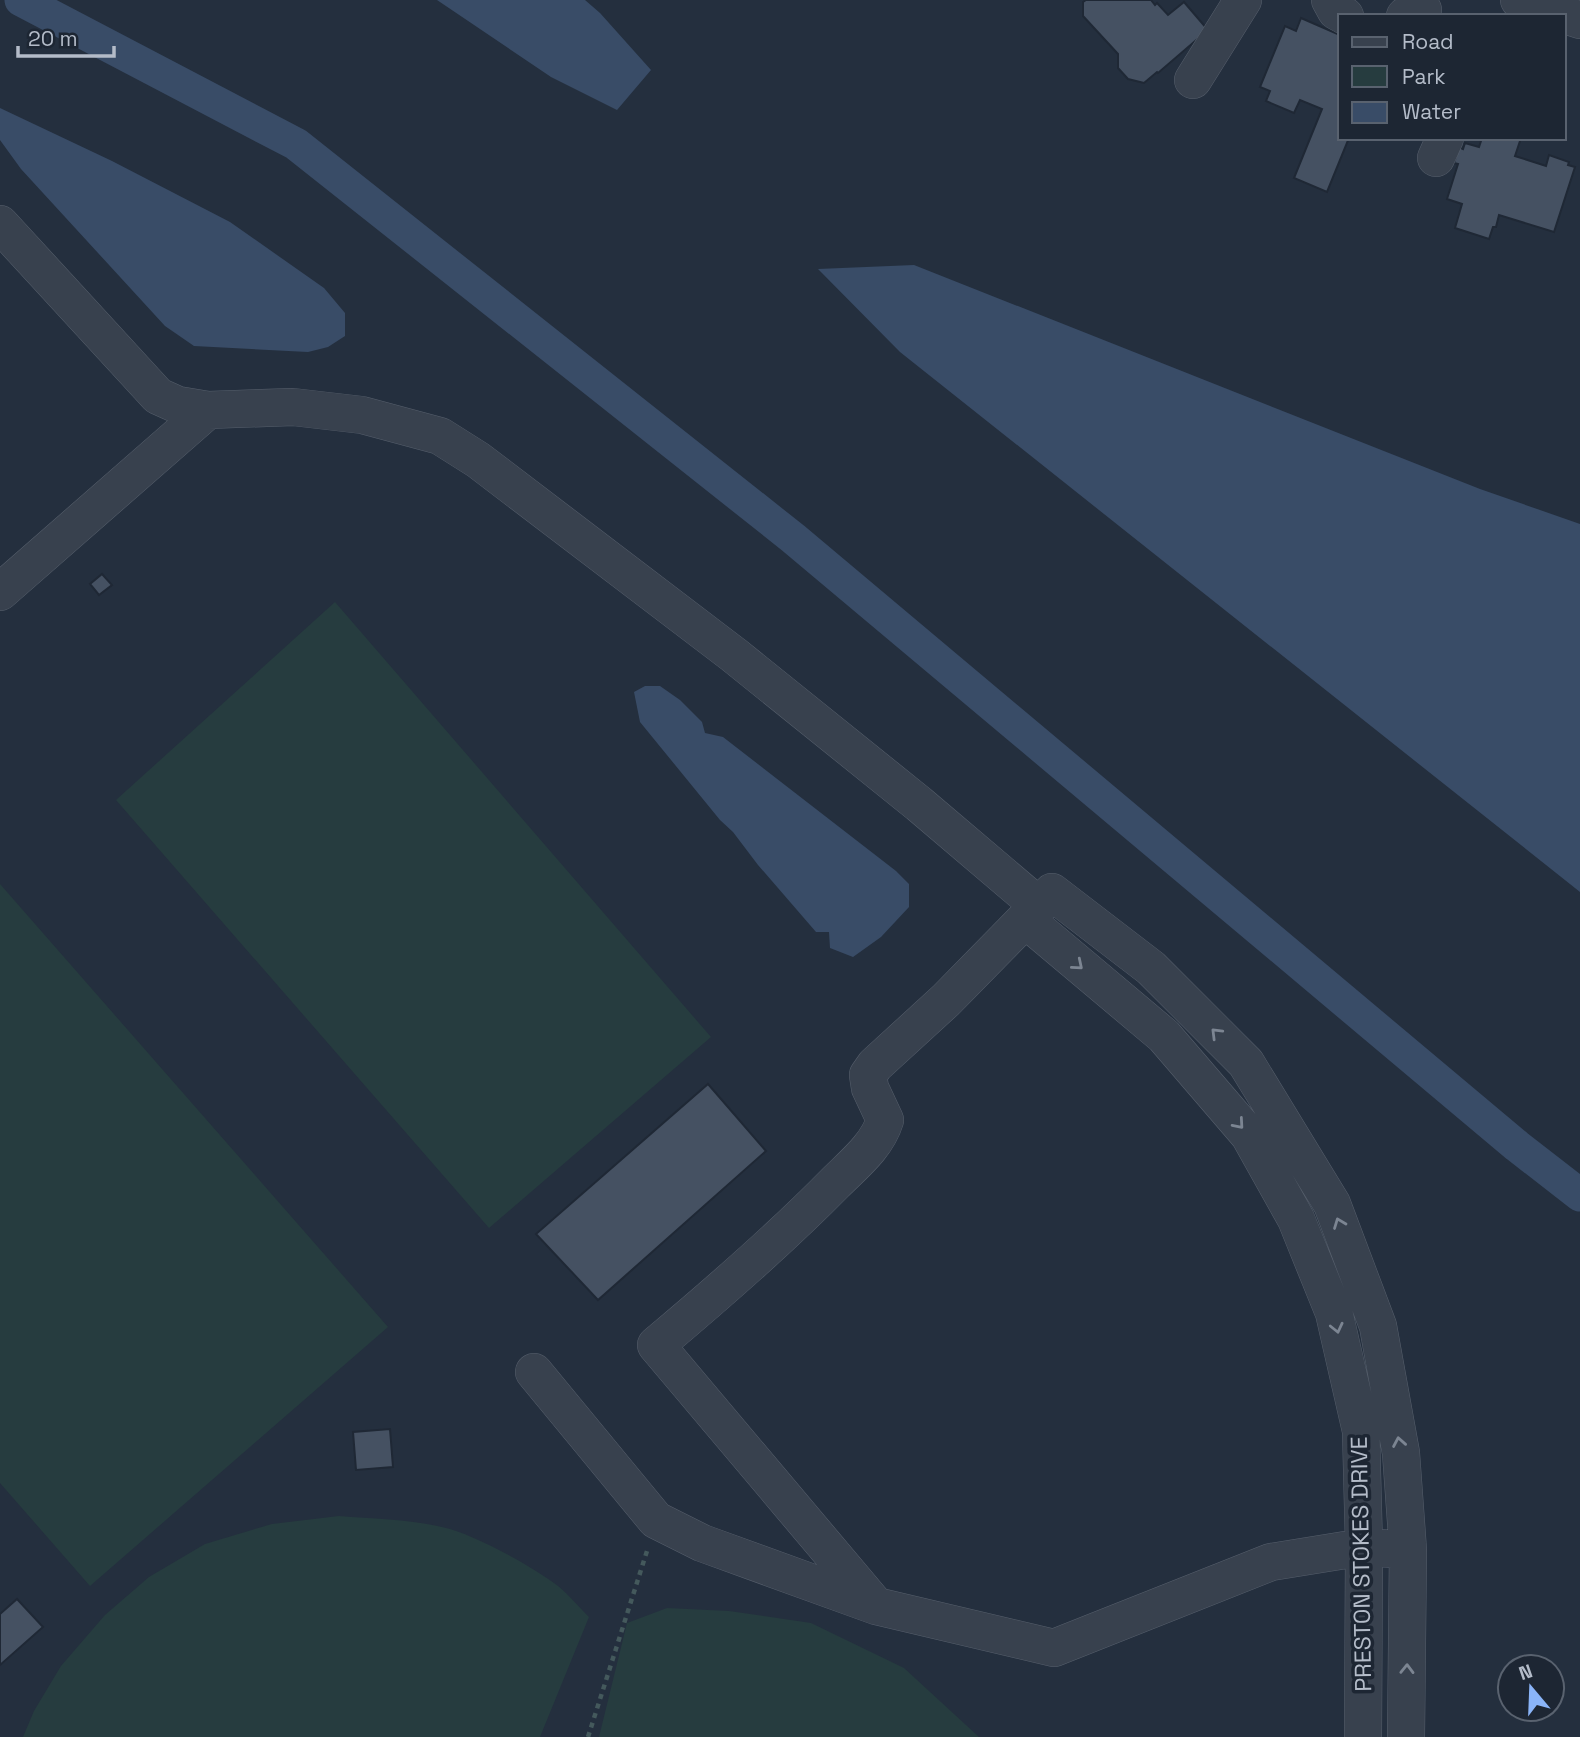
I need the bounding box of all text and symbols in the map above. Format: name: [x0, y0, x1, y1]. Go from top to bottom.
scale bar: [18, 14, 114, 58]
legend: [1338, 14, 1566, 140]
text: 20 m: [28, 25, 78, 52]
text: Road: [1402, 28, 1454, 55]
text: Park: [1402, 63, 1446, 90]
text: Water: [1402, 98, 1461, 125]
one-way arrow: [1069, 957, 1082, 969]
one-way arrow: [1212, 1029, 1225, 1042]
one-way arrow: [1231, 1116, 1243, 1129]
one-way arrow: [1333, 1218, 1347, 1230]
one-way arrow: [1329, 1322, 1343, 1334]
street label: PRESTON STOKES DRIVE: [1344, 1436, 1378, 1692]
one-way arrow: [1392, 1436, 1407, 1448]
north arrow: [1496, 1653, 1566, 1723]
text: N: [1516, 1659, 1536, 1686]
one-way arrow: [1399, 1663, 1415, 1674]

